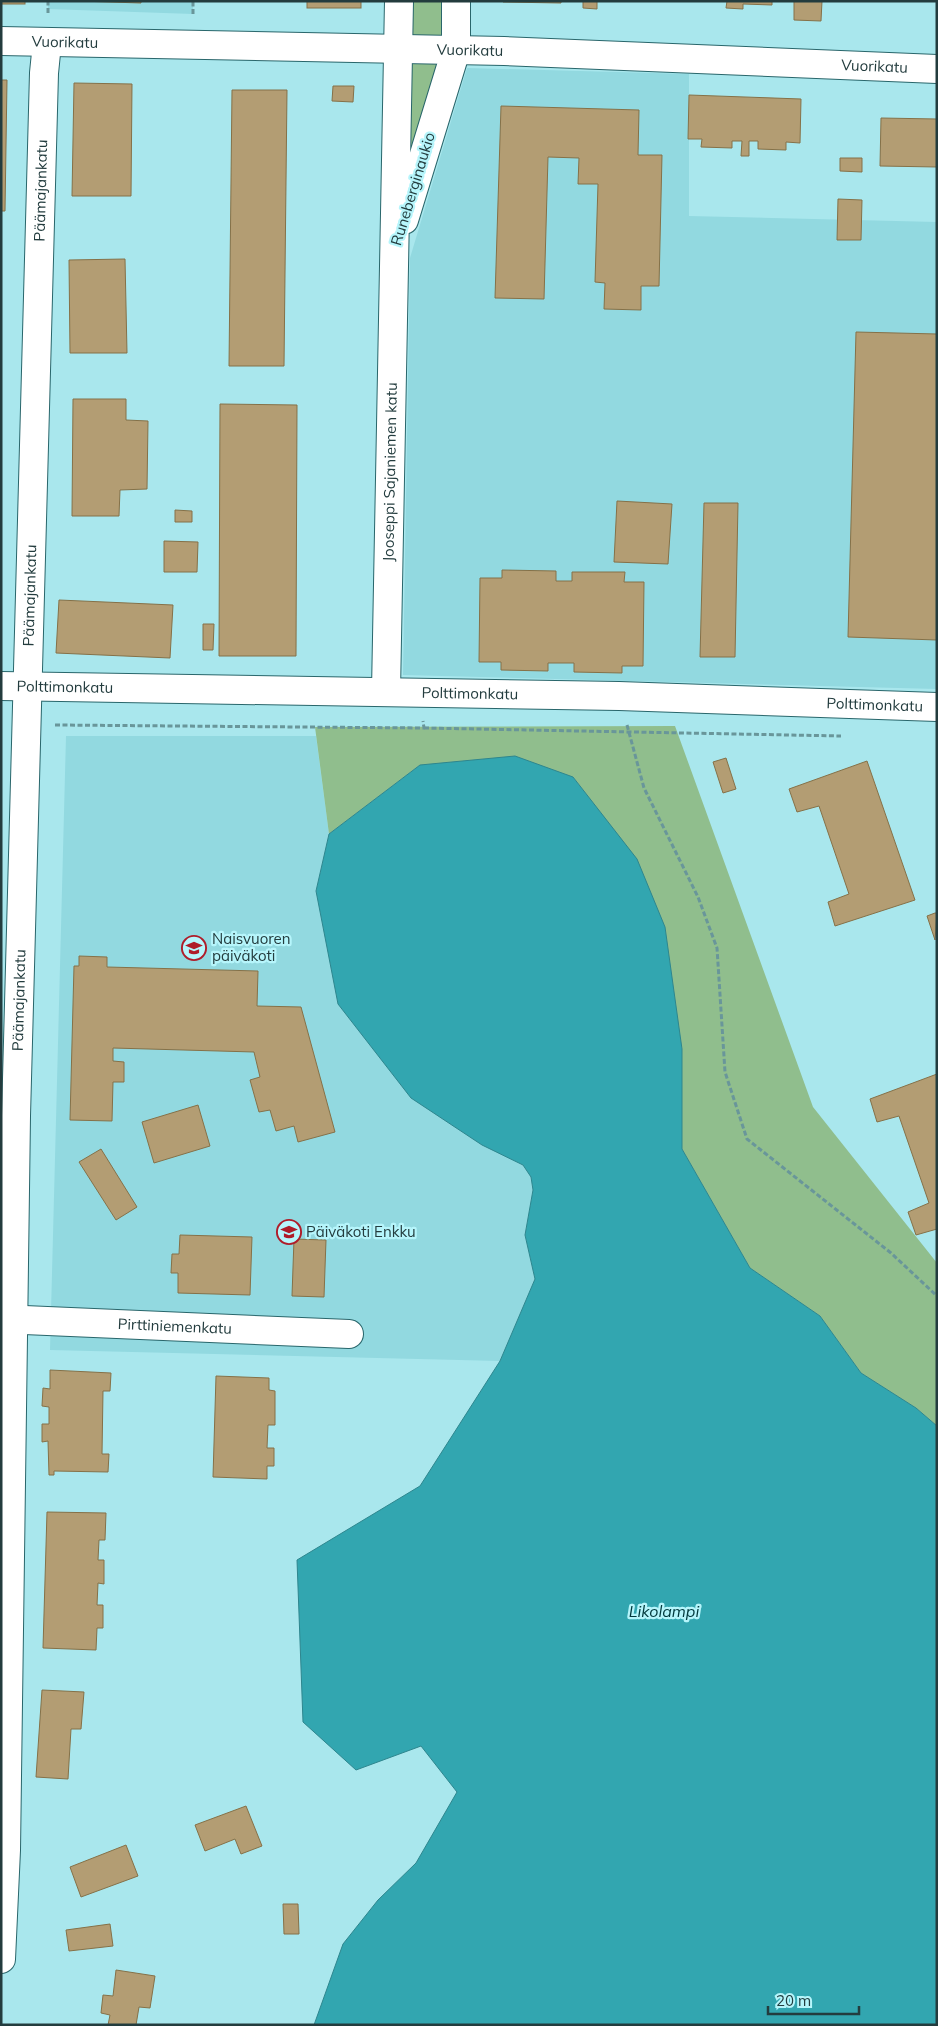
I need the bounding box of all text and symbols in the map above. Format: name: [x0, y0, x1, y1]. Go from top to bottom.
street label: Vuorikatu: [32, 32, 98, 52]
street label: Vuorikatu: [436, 40, 503, 60]
street label: Vuorikatu: [841, 55, 908, 77]
street label: Runeberginaukio: [386, 130, 439, 248]
street label: Päämajankatu: [29, 139, 51, 242]
street label: Jooseppi Sajaniemen katu: [378, 382, 401, 562]
street label: Päämajankatu: [19, 544, 40, 647]
street label: Polttimonkatu: [17, 676, 113, 697]
street label: Polttimonkatu: [421, 683, 518, 703]
street label: Polttimonkatu: [826, 693, 923, 716]
place label: Naisvuoren päiväkoti: [212, 929, 291, 965]
school or university icon: Naisvuoren päiväkoti: [181, 935, 207, 961]
street label: Päämajankatu: [8, 949, 29, 1051]
school or university icon: Päiväkoti Enkku: [276, 1219, 302, 1245]
place label: Päiväkoti Enkku: [306, 1222, 416, 1241]
street label: Pirttiniemenkatu: [117, 1314, 232, 1338]
water label: Likolampi: [629, 1601, 699, 1621]
scale bar: [768, 1984, 859, 2016]
text: 20 m: [776, 1991, 811, 2010]

